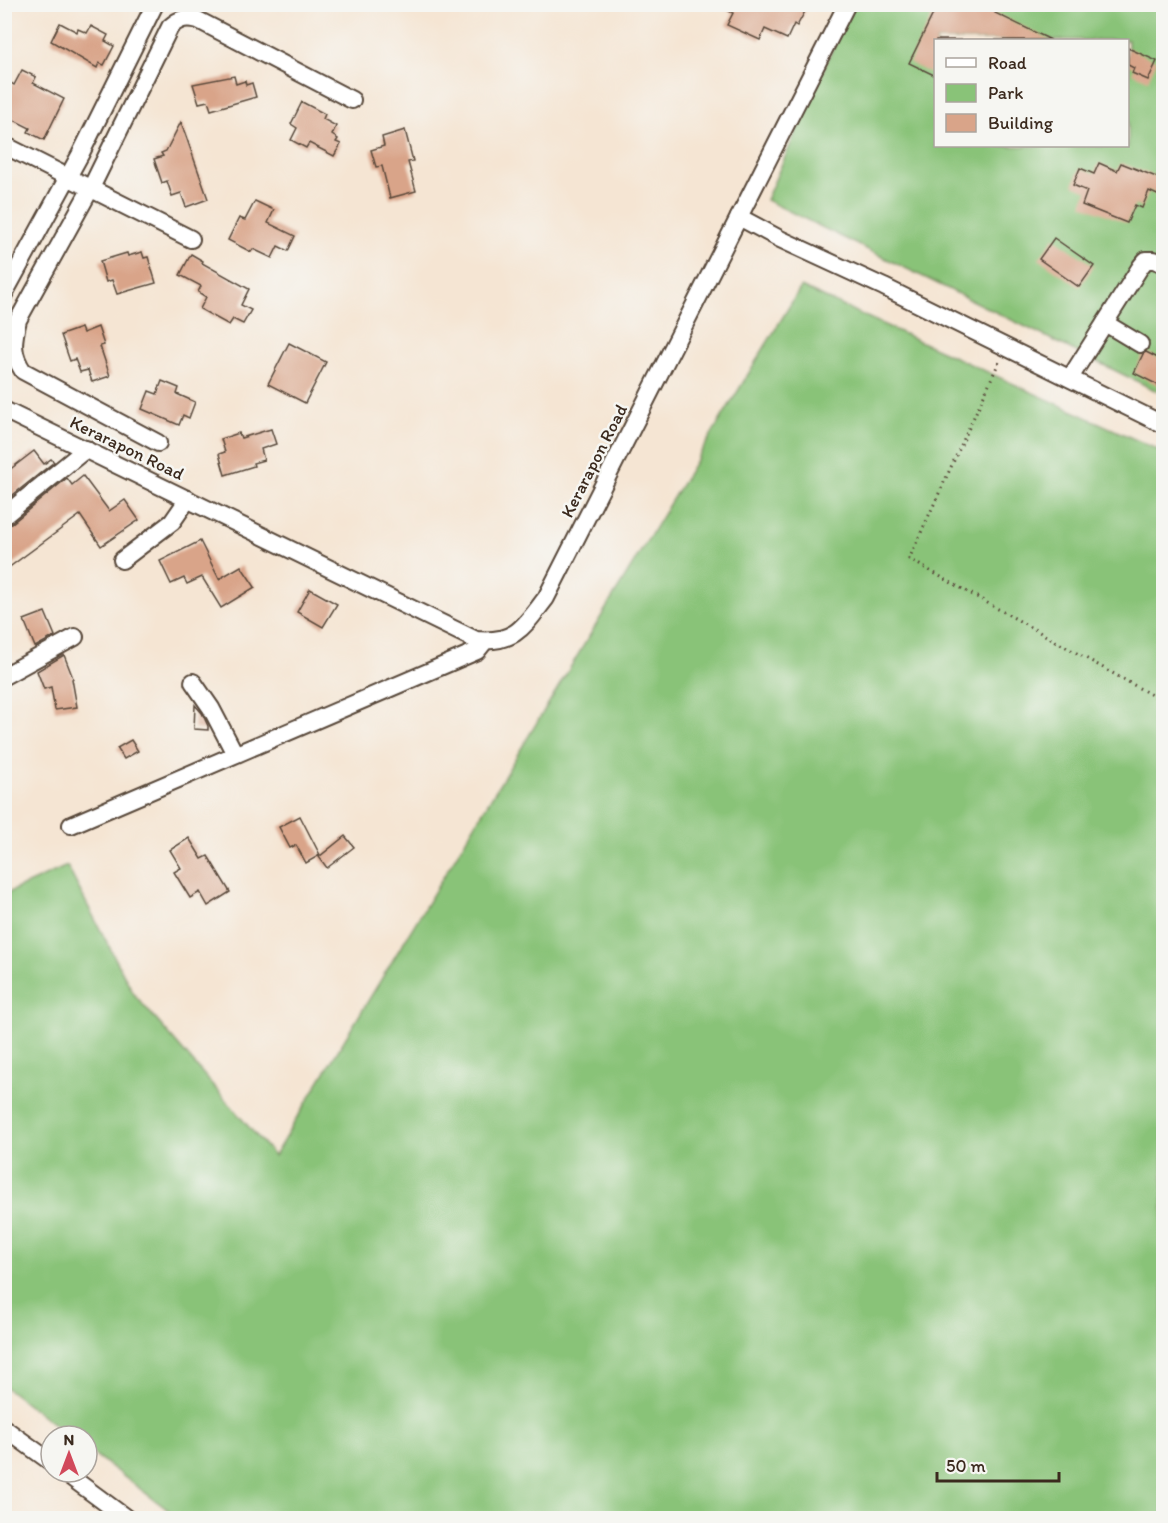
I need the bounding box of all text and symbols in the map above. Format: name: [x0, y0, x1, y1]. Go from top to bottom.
legend: [934, 39, 1129, 147]
text: Road: [988, 52, 1027, 74]
text: Park: [988, 82, 1023, 104]
text: Building: [988, 112, 1054, 134]
street label: Kerarapon Road: [556, 400, 632, 521]
street label: Kerarapon Road: [66, 411, 188, 485]
north arrow: [39, 1424, 99, 1484]
text: N: [64, 1430, 74, 1449]
scale bar: [937, 1445, 1058, 1483]
text: 50 m: [946, 1455, 986, 1477]

